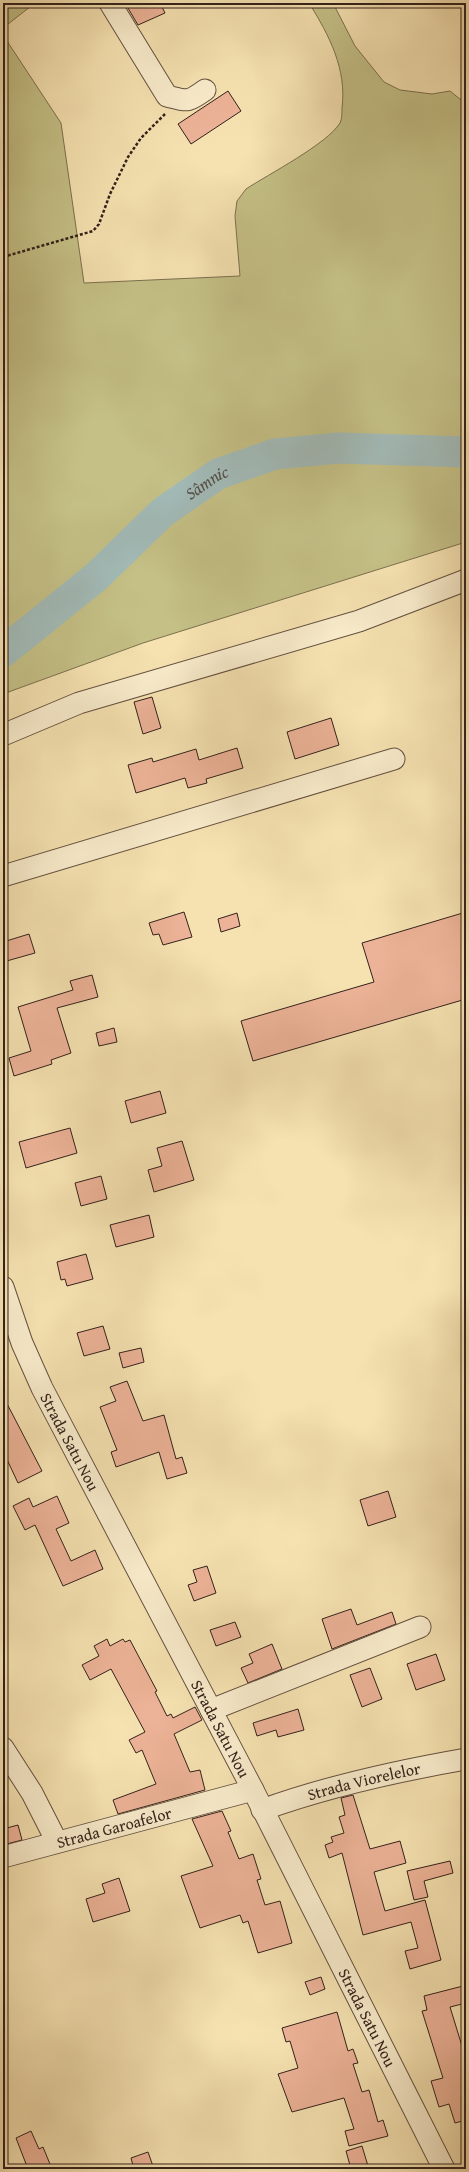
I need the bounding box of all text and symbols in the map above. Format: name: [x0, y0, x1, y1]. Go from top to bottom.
water label: Sâmnic: [180, 458, 232, 505]
street label: Strada Satu Nou: [35, 1388, 106, 1495]
street label: Strada Satu Nou: [185, 1675, 257, 1782]
street label: Strada Viorelelor: [304, 1756, 423, 1806]
street label: Strada Garoafelor: [54, 1800, 175, 1854]
street label: Strada Satu Nou: [333, 1964, 403, 2071]

